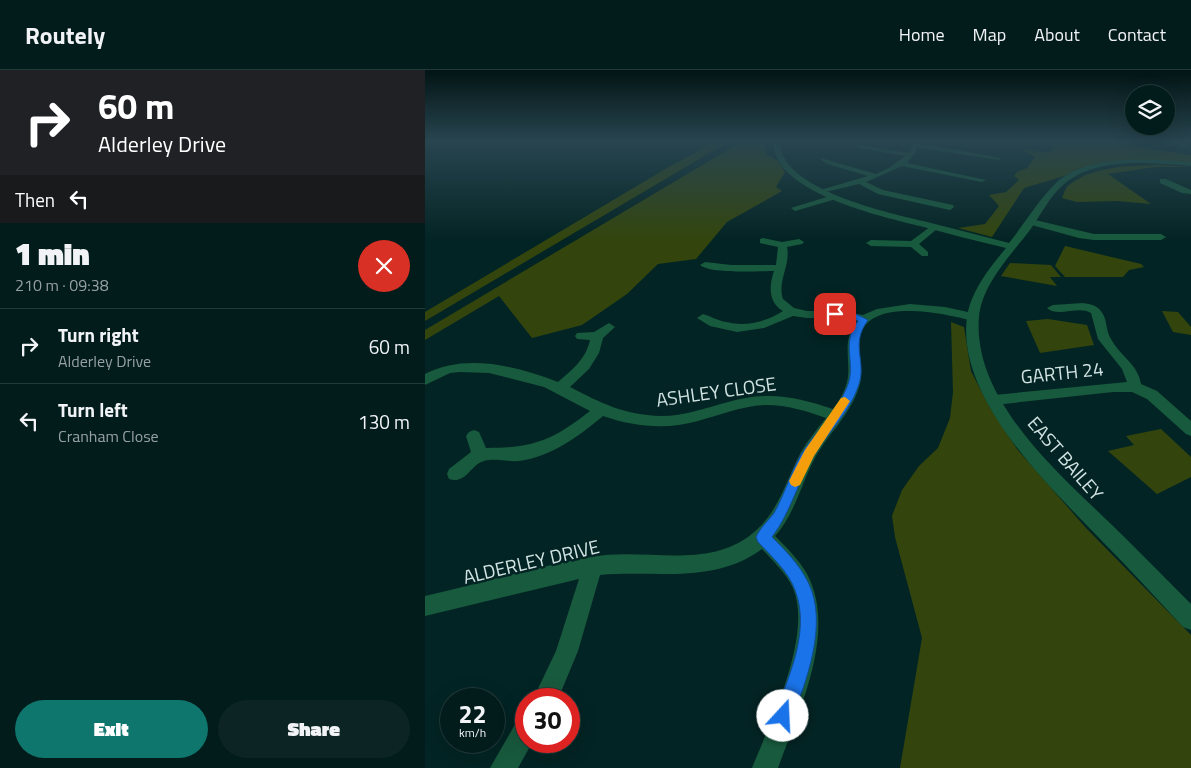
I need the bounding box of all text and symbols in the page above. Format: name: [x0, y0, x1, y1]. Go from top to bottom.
text: Routely: [25, 17, 105, 53]
text: Home: [899, 21, 945, 48]
text: Map: [973, 21, 1006, 48]
text: About: [1034, 21, 1080, 48]
text: Contact: [1108, 21, 1166, 48]
text: 60 m: [98, 79, 174, 133]
map controls: [1125, 85, 1175, 135]
button: layers: [1125, 85, 1175, 135]
icon: right: [15, 90, 80, 155]
text: Alderley Drive: [98, 127, 226, 161]
text: Then: [15, 185, 55, 214]
icon: left: [65, 185, 93, 213]
text: 1 min: [15, 231, 90, 277]
button: close: [358, 240, 410, 292]
text: 210 m · 09:38: [15, 273, 109, 297]
pin: [814, 293, 856, 335]
icon: arrive: [821, 300, 849, 328]
text: Turn right: [58, 320, 139, 349]
icon: right: [15, 332, 43, 360]
text: 60 m: [369, 332, 410, 361]
text: Alderley Drive: [58, 349, 151, 373]
street label: GARTH 24: [1019, 353, 1105, 391]
street label: ASHLEY CLOSE: [654, 368, 778, 414]
text: Turn left: [58, 395, 128, 424]
icon: left: [15, 407, 43, 435]
text: 130 m: [358, 407, 410, 436]
street label: EAST BAILEY: [1021, 409, 1111, 507]
text: Cranham Close: [58, 424, 159, 448]
street label: ALDERLEY DRIVE: [460, 531, 602, 591]
speed limit sign: 30: [515, 688, 580, 753]
position arrow: [756, 689, 808, 741]
text: 22: [458, 695, 487, 733]
button: Exit: [15, 700, 208, 758]
button: Share: [218, 700, 410, 758]
text: km/h: [459, 723, 486, 742]

